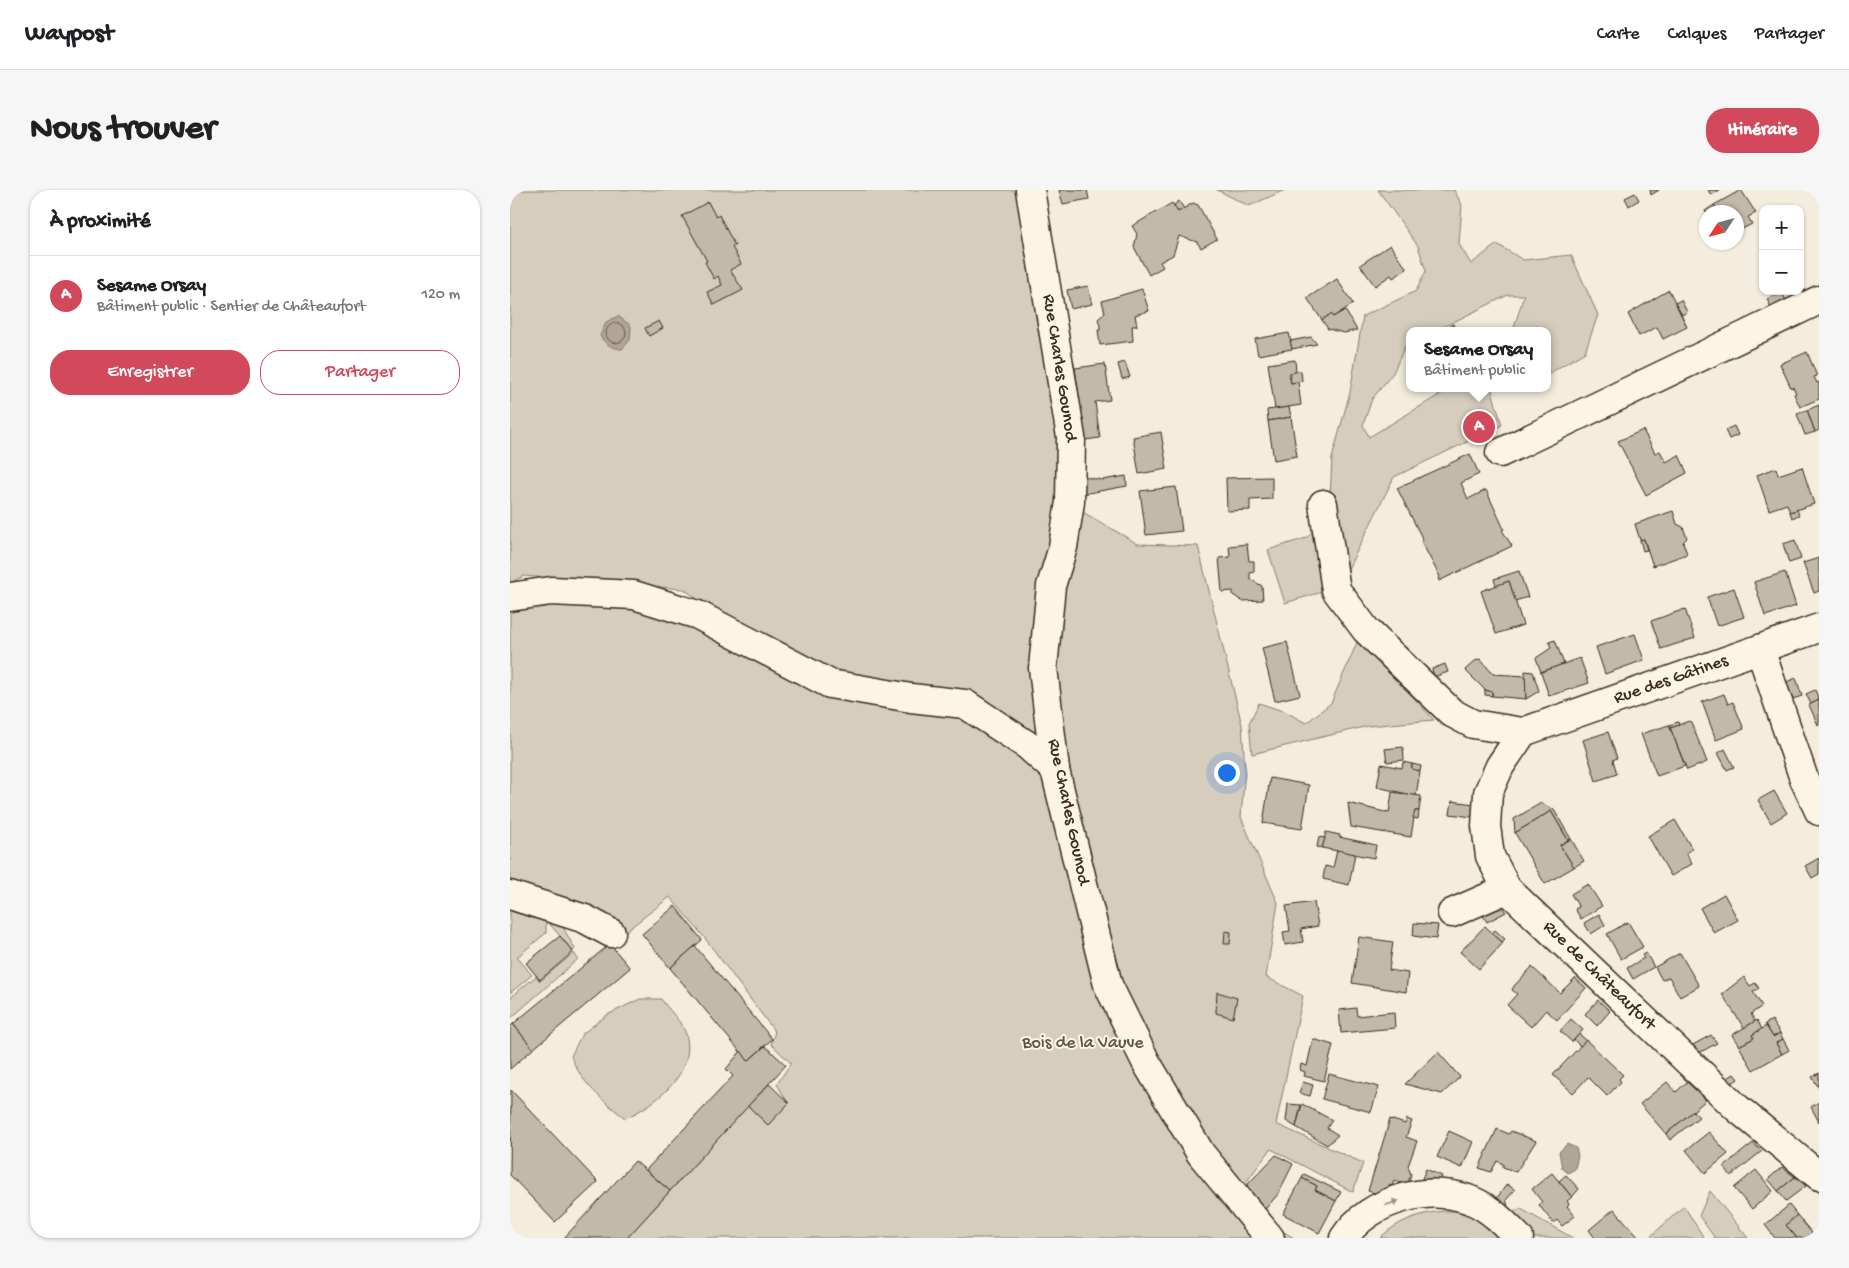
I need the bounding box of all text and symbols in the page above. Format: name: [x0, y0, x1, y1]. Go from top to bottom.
text: Waypost: [25, 20, 113, 49]
text: Carte: [1597, 24, 1640, 45]
text: Calques: [1668, 24, 1726, 45]
text: Partager: [1754, 24, 1824, 45]
button: Itinéraire: [1706, 108, 1819, 153]
text: Nous trouver: [30, 110, 216, 151]
north arrow: [1699, 205, 1744, 250]
map controls: [1759, 205, 1804, 295]
button: +: [1759, 205, 1804, 250]
text: À proximité: [50, 210, 151, 235]
button: −: [1759, 250, 1804, 295]
text: Sesame Orsay: [97, 275, 206, 298]
text: A: [61, 286, 71, 305]
text: 120 m: [421, 286, 460, 305]
street label: Rue Charles Gounod: [1037, 293, 1081, 445]
text: Bâtiment public · Sentier de Châteaufort: [97, 298, 366, 317]
popup: [1406, 327, 1551, 392]
text: Sesame Orsay: [1424, 339, 1533, 362]
button: Enregistrer: [50, 350, 250, 395]
button: Partager: [260, 350, 460, 395]
text: Bâtiment public: [1424, 362, 1525, 381]
pin: A: [1463, 408, 1495, 446]
street label: Rue des Gâtines: [1611, 650, 1732, 709]
street label: Rue Charles Gounod: [1042, 737, 1094, 888]
your location: [1214, 760, 1240, 786]
street label: Rue de Châteaufort: [1538, 917, 1661, 1036]
park label: Bois de la Vauve: [1021, 1033, 1144, 1054]
one-way arrow: [1384, 1199, 1399, 1206]

